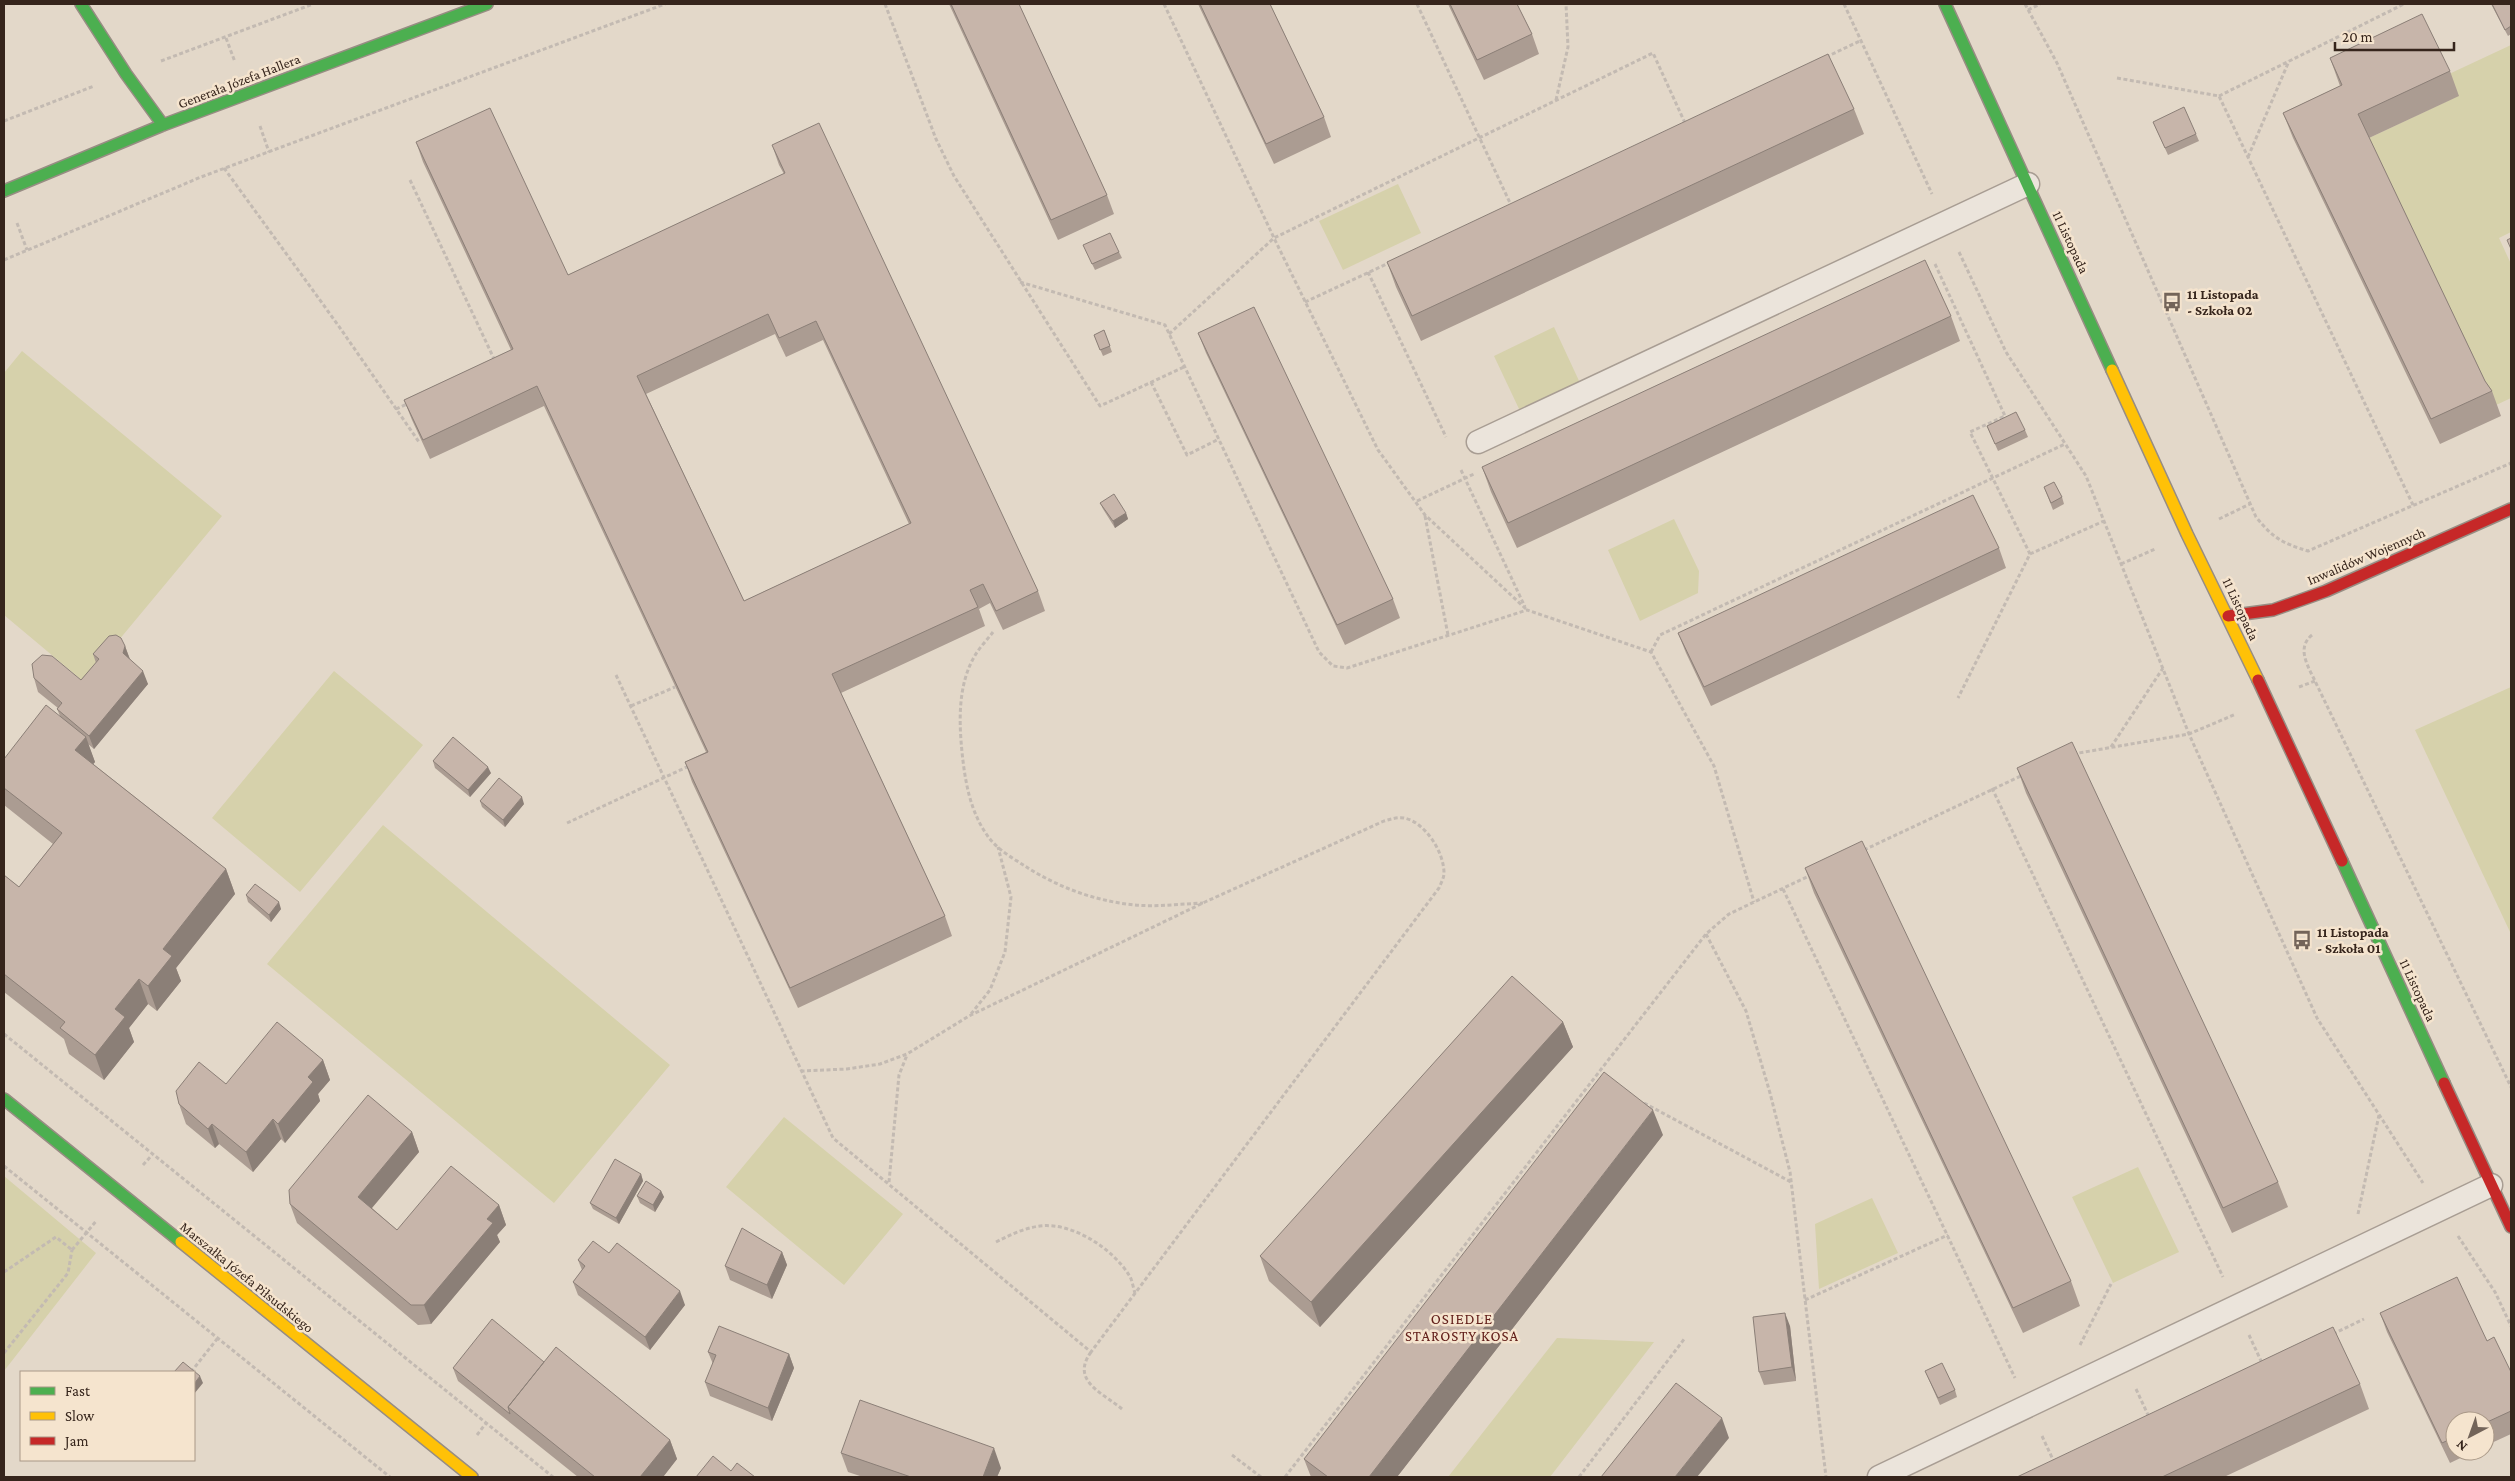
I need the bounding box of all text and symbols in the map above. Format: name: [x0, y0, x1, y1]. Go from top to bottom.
scale bar: [2335, 20, 2454, 52]
text: 20 m: [2342, 29, 2373, 45]
street label: Generała Józefa Hallera: [176, 50, 303, 112]
street label: 11 Listopada: [2050, 208, 2093, 276]
place label: 11 Listopada - Szkoła 02: [2187, 286, 2259, 318]
bus stop icon: 11 Listopada - Szkoła 02: [2161, 291, 2183, 313]
street label: Inwalidów Wojennych: [2305, 524, 2428, 589]
street label: 11 Listopada: [2220, 575, 2263, 643]
place label: 11 Listopada - Szkoła 01: [2317, 924, 2389, 956]
bus stop icon: 11 Listopada - Szkoła 01: [2291, 929, 2313, 951]
street label: 11 Listopada: [2397, 956, 2440, 1024]
street label: Marszałka Józefa Piłsudskiego: [177, 1218, 317, 1336]
district label: OSIEDLE STAROSTY KOSA: [1405, 1311, 1519, 1344]
legend: [20, 1371, 195, 1461]
text: Fast: [65, 1383, 91, 1399]
text: Slow: [65, 1408, 95, 1424]
north arrow: [2445, 1411, 2495, 1461]
text: Jam: [63, 1433, 88, 1450]
text: N: [2452, 1436, 2470, 1455]

